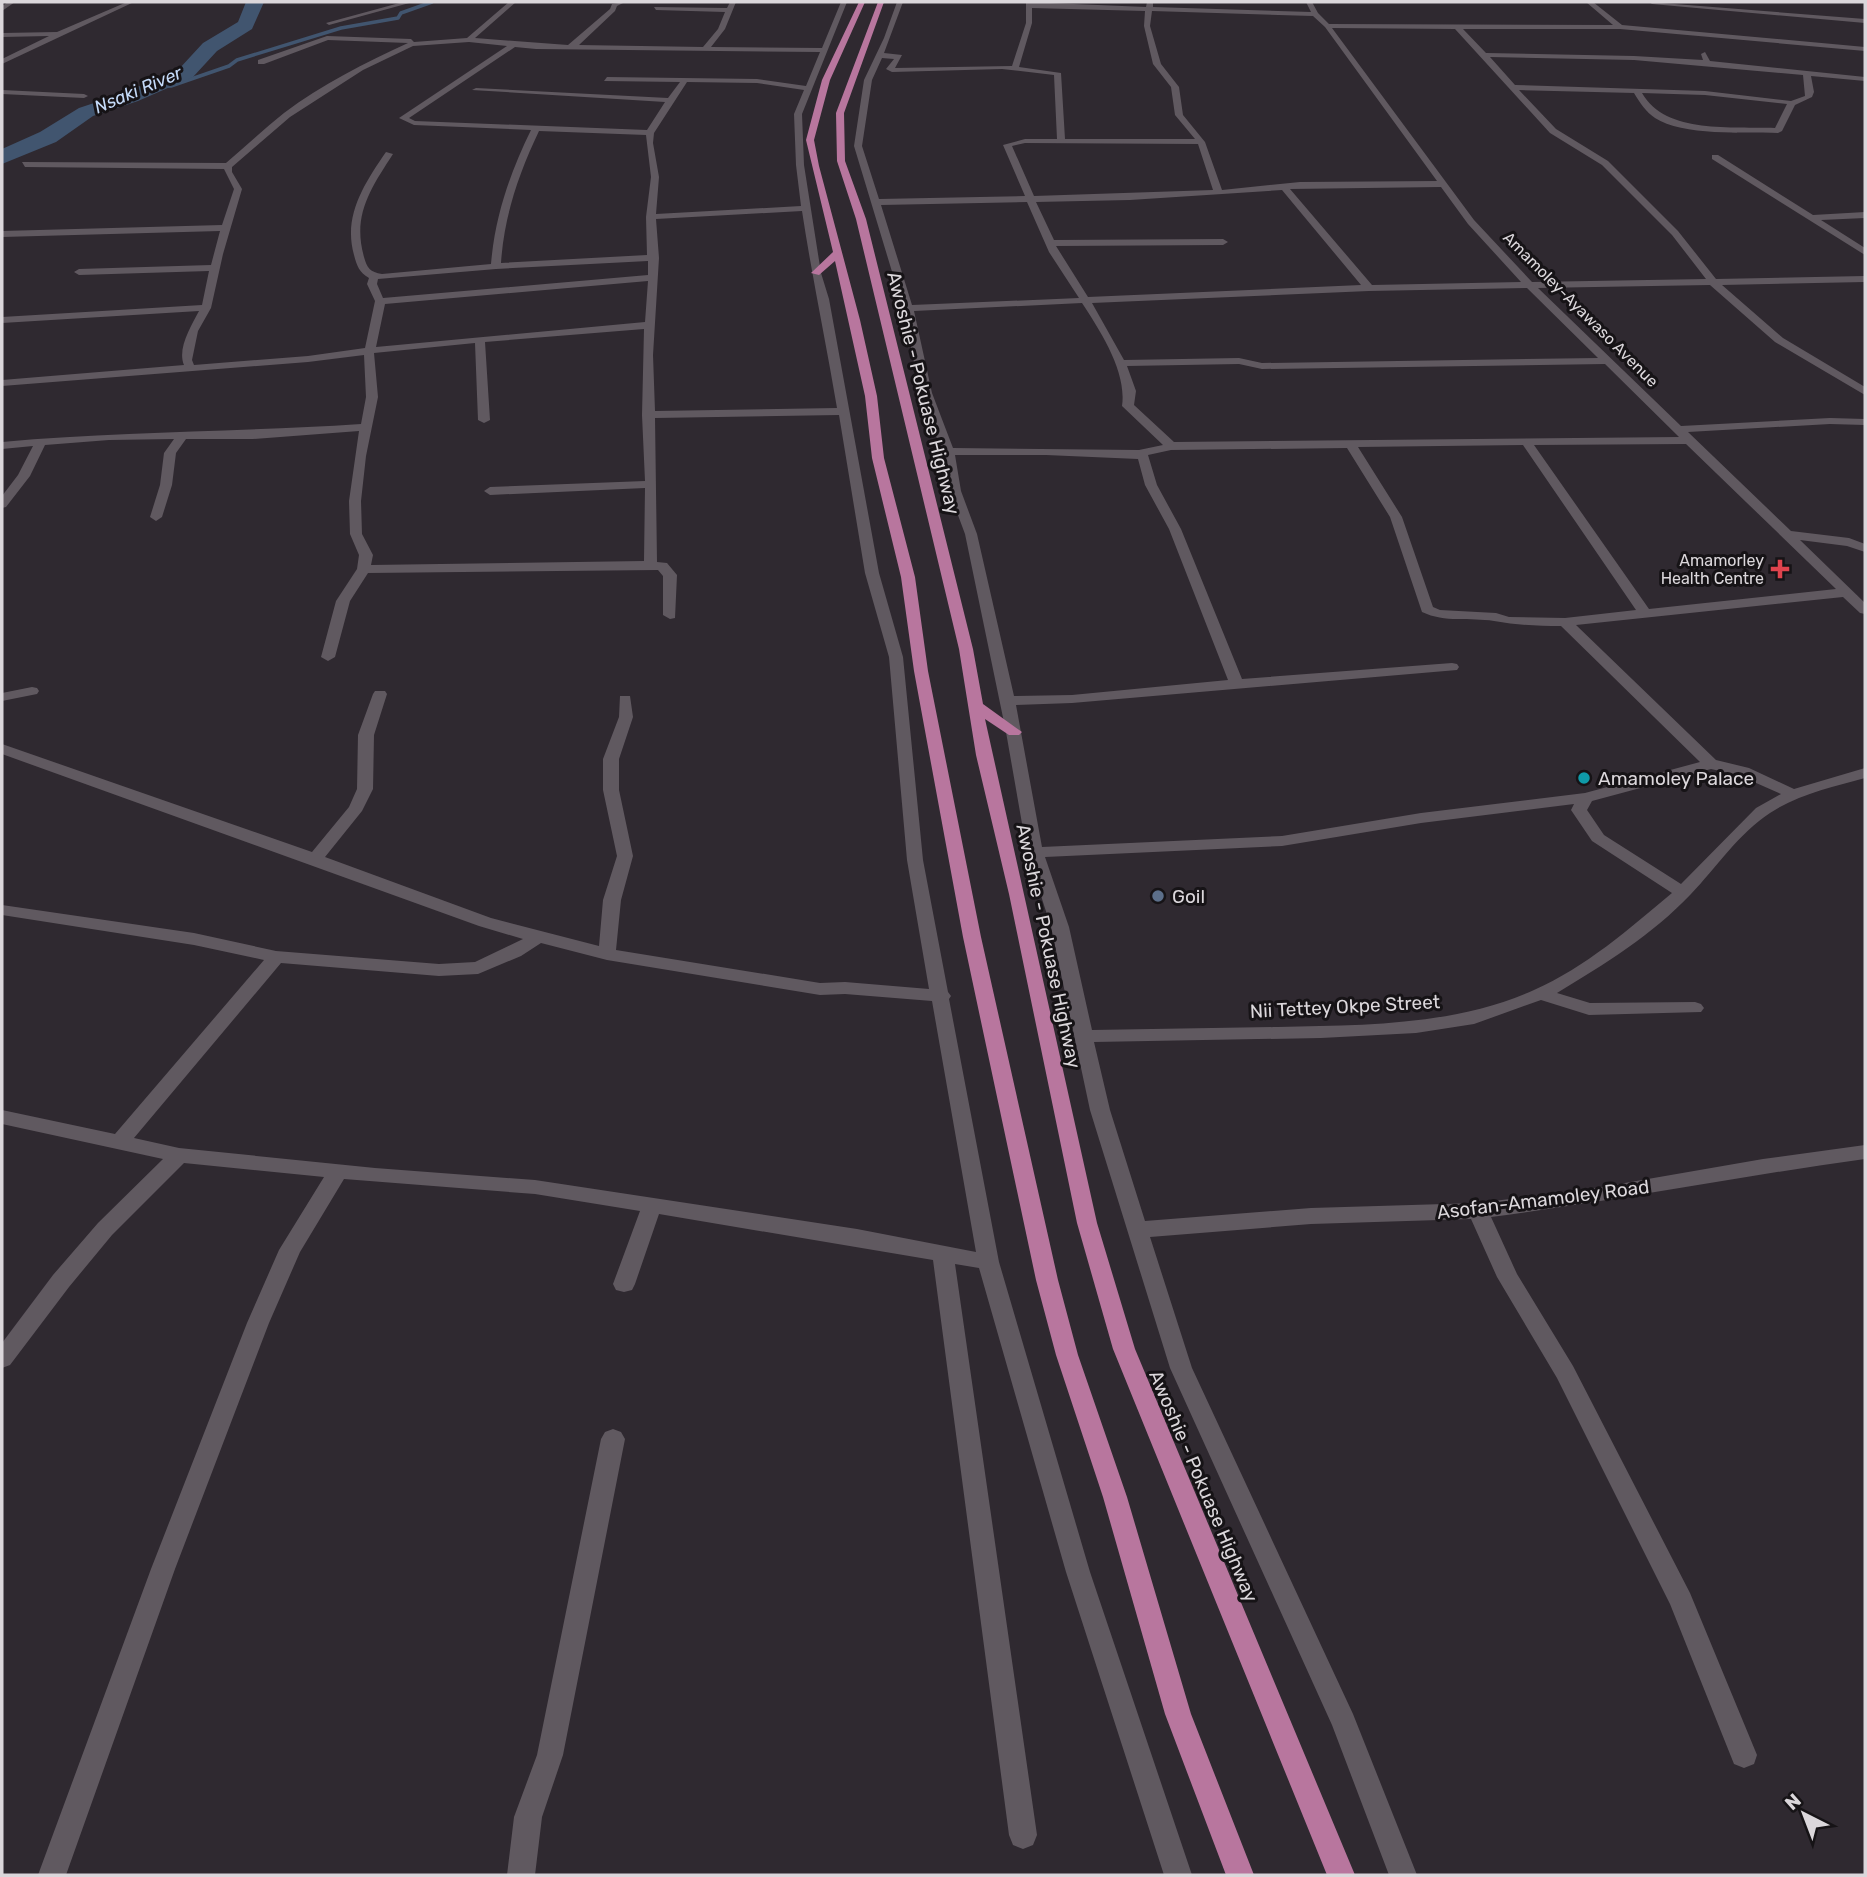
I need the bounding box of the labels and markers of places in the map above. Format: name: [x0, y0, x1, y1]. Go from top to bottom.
place label: Amamorley Health Centre: [1661, 551, 1764, 588]
marker: Amamorley Health Centre: [1770, 559, 1790, 579]
place label: Amamoley Palace: [1598, 767, 1754, 790]
marker: Amamoley Palace: [1576, 770, 1592, 786]
place label: Goil: [1172, 885, 1205, 908]
marker: Goil: [1150, 888, 1166, 904]

